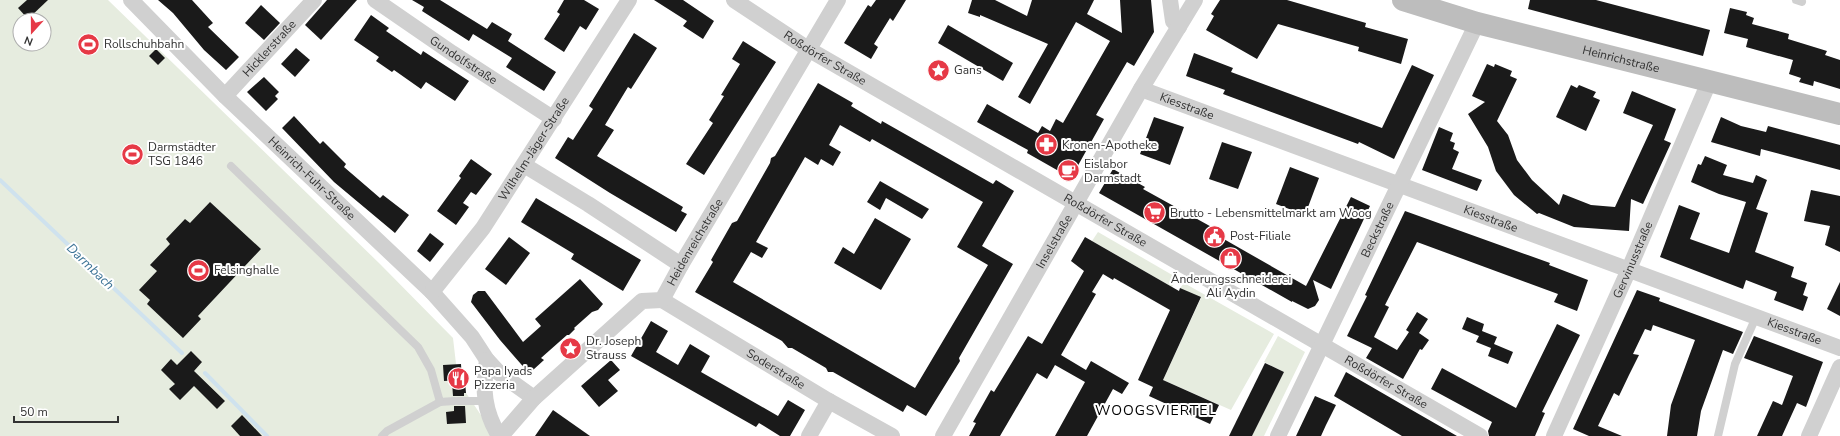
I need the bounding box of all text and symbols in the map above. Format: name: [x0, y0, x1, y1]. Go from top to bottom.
north arrow: [12, 12, 52, 52]
street label: Hicklerstraße: [239, 16, 300, 80]
street label: Roßdörfer Straße: [780, 27, 869, 89]
sports icon: Rollschuhbahn: [76, 31, 102, 57]
text: N: [22, 32, 35, 49]
street label: Gundolfstraße: [427, 32, 500, 88]
place label: Rollschuhbahn: [104, 36, 184, 52]
street label: Heinrichstraße: [1581, 42, 1661, 76]
place icon: Gans: [925, 57, 951, 83]
place label: Gans: [954, 62, 982, 78]
street label: Kiesstraße: [1158, 89, 1216, 123]
street label: Wilhelm-Jäger-Straße: [495, 94, 573, 204]
pharmacy icon: Kronen-Apotheke: [1034, 132, 1060, 158]
street label: Heinrich-Fuhr-Straße: [265, 133, 359, 223]
place label: Kronen-Apotheke: [1062, 137, 1157, 153]
place label: Darmstädter TSG 1846: [148, 139, 217, 169]
sports icon: Darmstädter TSG 1846: [120, 141, 146, 167]
place label: Eislabor Darmstadt: [1084, 156, 1142, 186]
cafe icon: Eislabor Darmstadt: [1056, 158, 1082, 184]
street label: Roßdörfer Straße: [1061, 190, 1150, 251]
street label: Heidenreichstraße: [663, 196, 727, 289]
street label: Beckstraße: [1357, 199, 1398, 260]
supermarket icon: Brutto - Lebensmittelmarkt am Woog: [1142, 200, 1168, 226]
street label: Kiesstraße: [1461, 201, 1520, 236]
place label: Brutto - Lebensmittelmarkt am Woog: [1170, 205, 1372, 221]
street label: Inselstraße: [1032, 211, 1076, 271]
street label: Gervinusstraße: [1609, 219, 1656, 301]
public building icon: Post-Filiale: [1202, 223, 1228, 249]
place label: Post-Filiale: [1230, 228, 1291, 244]
water label: Darmbach: [62, 239, 118, 294]
shop icon: Änderungsschneiderei Ali Aydin: [1218, 245, 1244, 271]
sports icon: Felsinghalle: [186, 257, 212, 283]
place label: Felsinghalle: [214, 262, 279, 278]
place label: Änderungsschneiderei Ali Aydin: [1171, 271, 1291, 301]
street label: Kiesstraße: [1765, 314, 1824, 349]
place label: Dr. Joseph Strauss: [586, 333, 641, 363]
place icon: Dr. Joseph Strauss: [557, 335, 583, 361]
street label: Soderstraße: [743, 345, 808, 393]
street label: Roßdörfer Straße: [1342, 352, 1431, 412]
place label: Papa Iyads Pizzeria: [474, 363, 533, 393]
restaurant icon: Papa Iyads Pizzeria: [446, 365, 472, 391]
scale bar: [14, 398, 118, 424]
district label: WOOGSVIERTEL: [1095, 401, 1217, 420]
text: 50 m: [20, 404, 48, 420]

